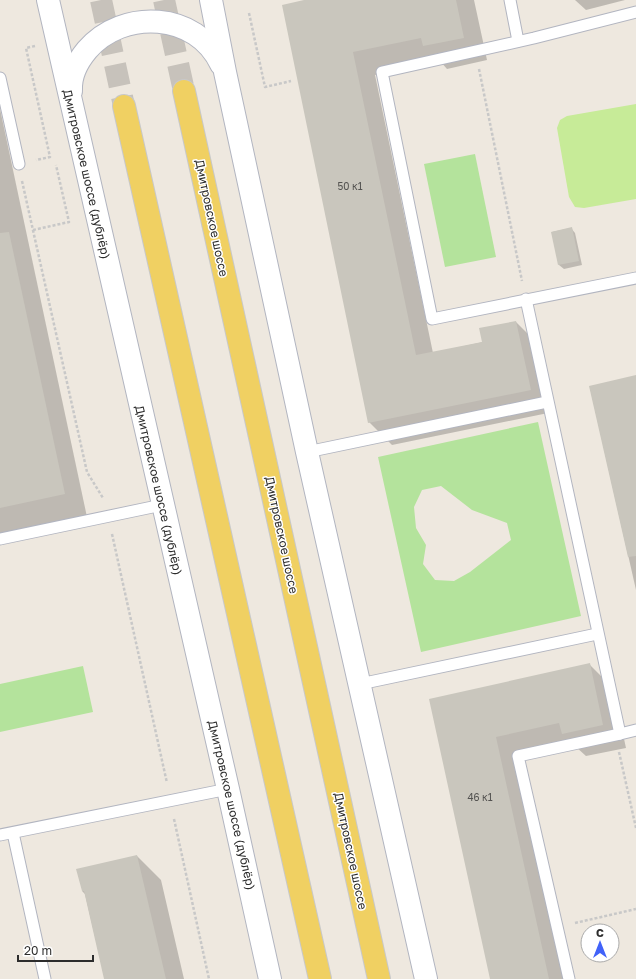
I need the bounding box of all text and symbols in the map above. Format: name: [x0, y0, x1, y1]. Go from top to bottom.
street label: Дмитровское шоссе (дублёр): [60, 88, 114, 260]
street label: Дмитровское шоссе: [192, 158, 232, 278]
house number: 50 к1: [337, 180, 363, 192]
street label: Дмитровское шоссе (дублёр): [132, 404, 186, 576]
street label: Дмитровское шоссе: [262, 475, 302, 595]
street label: Дмитровское шоссе (дублёр): [205, 719, 259, 891]
street label: Дмитровское шоссе: [331, 791, 371, 911]
house number: 46 к1: [467, 791, 493, 803]
north arrow: [580, 923, 620, 963]
text: С: [596, 926, 604, 939]
scale bar: [18, 937, 93, 963]
text: 20 m: [24, 943, 52, 958]

